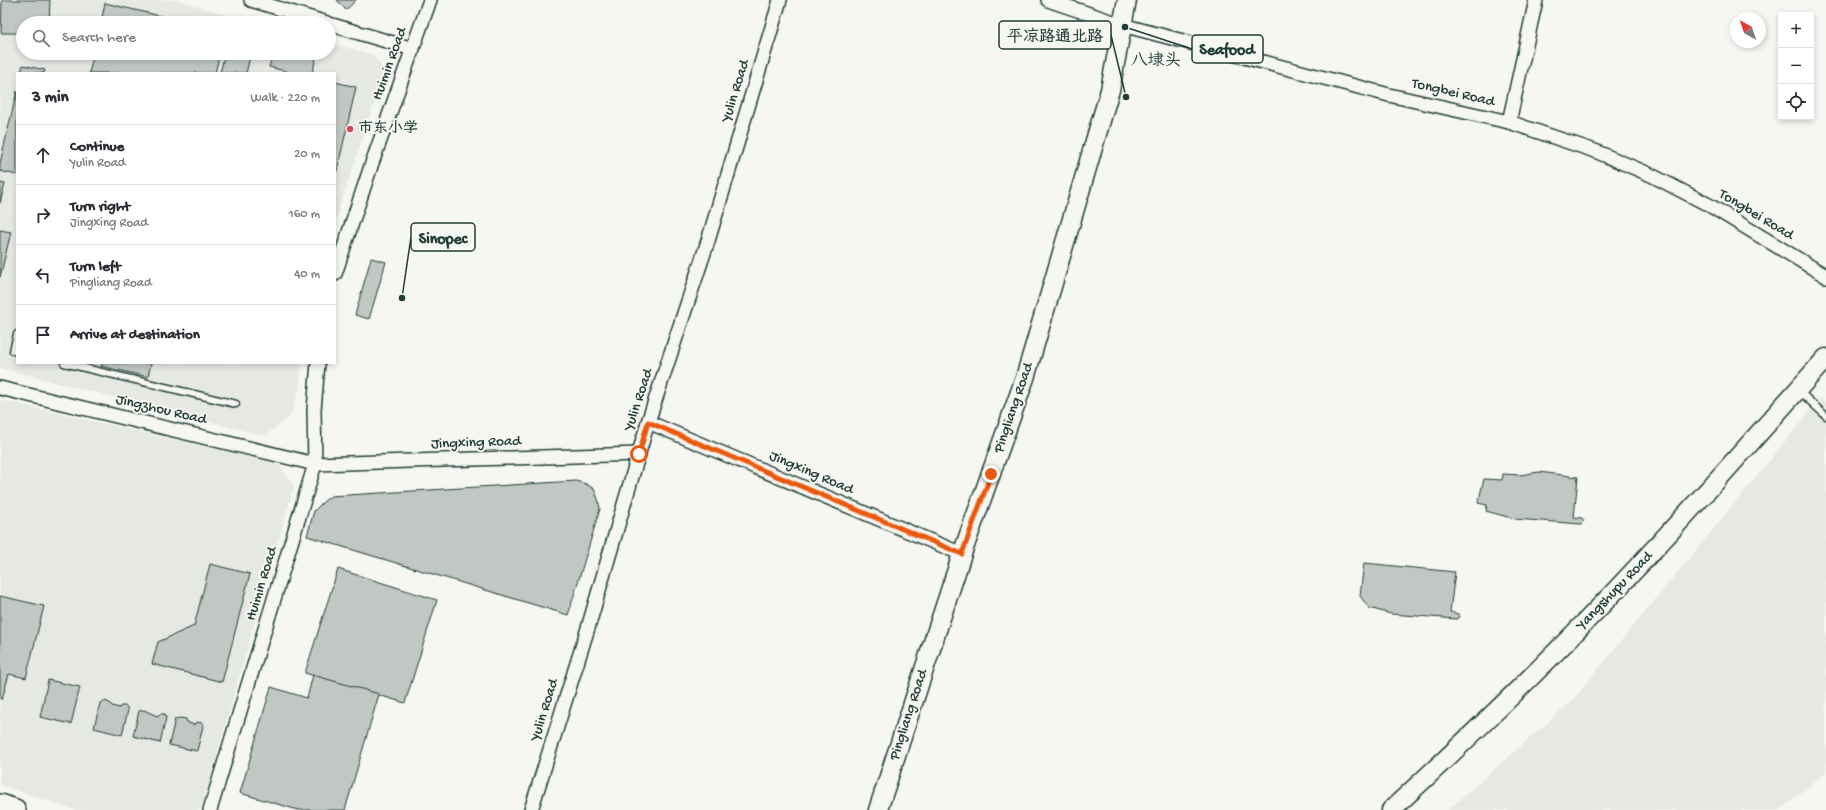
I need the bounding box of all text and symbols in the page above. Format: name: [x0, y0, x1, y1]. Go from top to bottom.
north arrow: [1730, 12, 1766, 48]
map controls: [1778, 12, 1814, 120]
button: +: [1778, 12, 1814, 48]
search box: [16, 16, 336, 60]
callout: 平凉路通北路: [999, 21, 1111, 49]
street label: Huimin Road: [369, 24, 412, 103]
icon: search: [30, 27, 52, 49]
text: 平凉路通北路: [1007, 27, 1103, 48]
text: Search here: [62, 29, 136, 47]
callout: Seafood: [1192, 35, 1263, 63]
text: Seafood: [1199, 41, 1256, 61]
button: −: [1778, 48, 1814, 84]
district label: 八埭头: [1131, 51, 1182, 72]
street label: Yulin Road: [717, 57, 754, 126]
street label: Tongbei Road: [1409, 75, 1497, 112]
button: locate: [1778, 84, 1814, 120]
text: 3 min: [32, 88, 69, 108]
text: Walk · 220 m: [250, 91, 320, 106]
place label: 市东小学: [358, 120, 418, 138]
marker: 市东小学: [345, 124, 355, 134]
text: Continue: [70, 138, 124, 156]
icon: ahead: [32, 144, 54, 166]
text: 20 m: [294, 147, 320, 162]
text: Yulin Road: [70, 156, 125, 171]
street label: Tongbei Road: [1714, 185, 1798, 245]
text: Turn right: [70, 198, 130, 216]
icon: right: [32, 204, 54, 226]
text: 160 m: [288, 207, 320, 222]
text: Jingxing Road: [70, 216, 148, 231]
callout: Sinopec: [411, 223, 475, 251]
text: Sinopec: [419, 231, 469, 250]
text: Turn left: [70, 258, 121, 276]
icon: left: [32, 264, 54, 286]
text: 40 m: [294, 267, 320, 282]
text: Pingliang Road: [70, 276, 152, 291]
icon: arrive: [32, 324, 54, 346]
text: Arrive at destination: [70, 326, 200, 344]
street label: Pingliang Road: [990, 359, 1038, 456]
street label: Yulin Road: [620, 366, 658, 435]
street label: Jingzhou Road: [114, 391, 209, 429]
street label: Jingxing Road: [431, 432, 522, 454]
route start: [630, 445, 648, 463]
street label: Jingxing Road: [766, 447, 857, 499]
route end: [982, 465, 1000, 483]
street label: Huimin Road: [242, 544, 282, 623]
street label: Yangshupu Road: [1572, 547, 1658, 635]
street label: Pingliang Road: [886, 666, 932, 763]
street label: Yulin Road: [526, 676, 563, 745]

